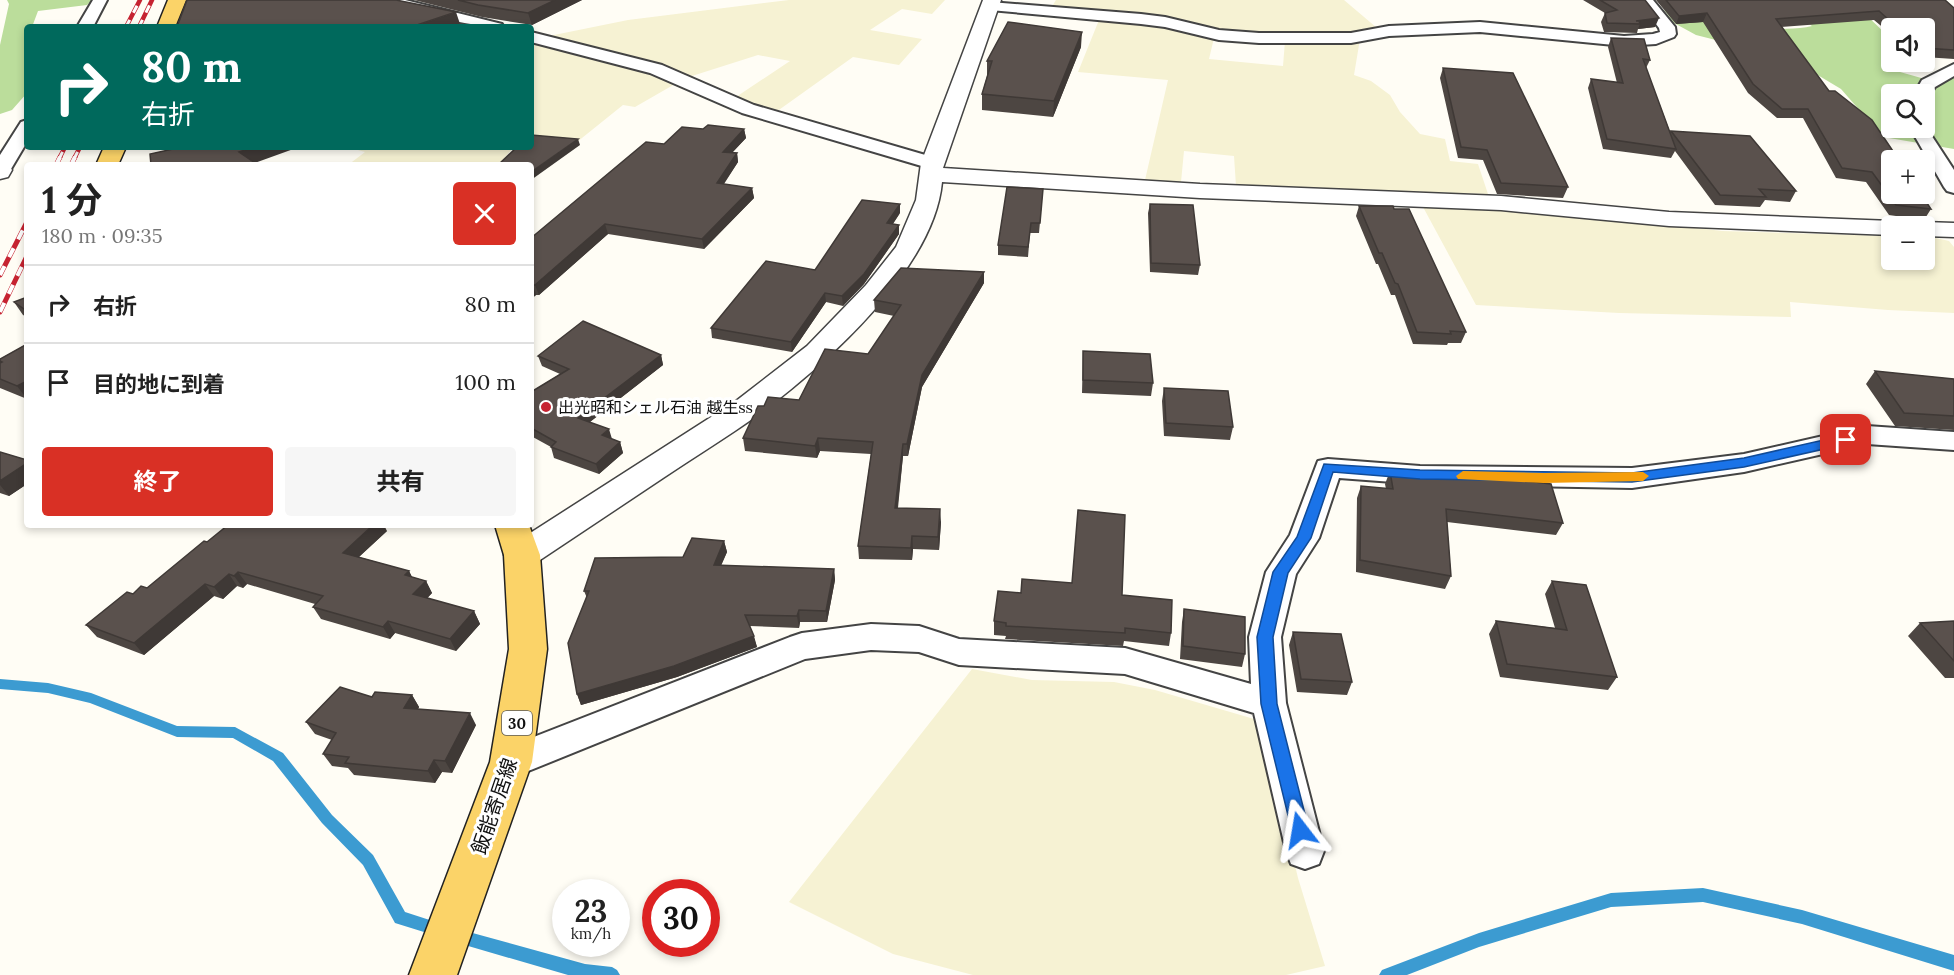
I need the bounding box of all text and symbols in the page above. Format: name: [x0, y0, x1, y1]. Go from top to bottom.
map controls: [1881, 18, 1935, 270]
button: sound: [1881, 18, 1935, 72]
text: 80 m: [141, 40, 241, 94]
icon: right: [42, 48, 120, 126]
button: search: [1881, 84, 1935, 138]
text: 右折: [141, 97, 195, 131]
button: +: [1881, 150, 1935, 204]
text: 1 分: [42, 177, 102, 223]
button: close: [453, 182, 516, 245]
button: −: [1881, 216, 1935, 270]
text: 180 m · 09:35: [42, 223, 163, 248]
icon: right: [42, 288, 75, 321]
text: 80 m: [465, 290, 516, 318]
text: 右折: [93, 292, 137, 320]
icon: arrive: [42, 366, 75, 399]
text: 100 m: [455, 368, 516, 396]
text: 目的地に到着: [93, 370, 225, 398]
place label: 出光昭和シェル石油 越生ss: [558, 397, 753, 417]
marker: 出光昭和シェル石油 越生ss: [539, 400, 553, 414]
pin: [1820, 414, 1871, 465]
icon: arrive: [1829, 423, 1862, 456]
button: 終了: [42, 447, 273, 516]
button: 共有: [285, 447, 516, 516]
road number: 30: [502, 711, 532, 735]
street label: 飯能寄居線: [466, 755, 522, 857]
position arrow: [1268, 798, 1332, 862]
speed limit sign: 30: [642, 879, 720, 957]
text: 23: [575, 892, 607, 930]
text: km/h: [571, 924, 611, 943]

